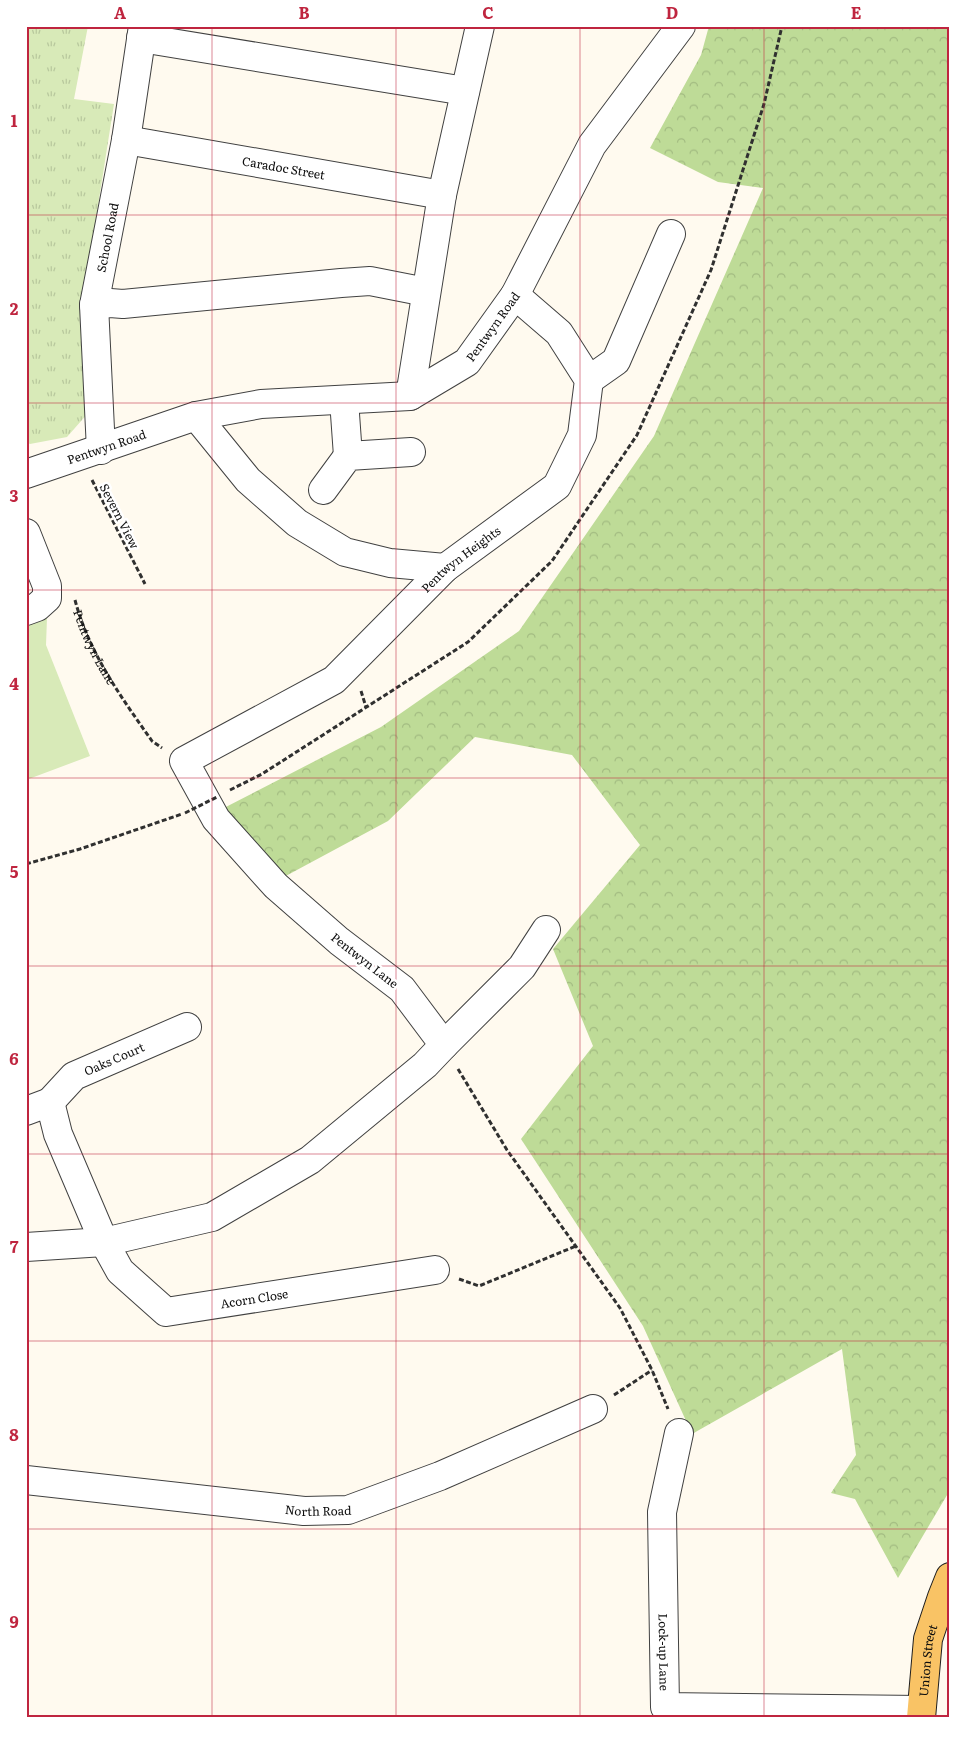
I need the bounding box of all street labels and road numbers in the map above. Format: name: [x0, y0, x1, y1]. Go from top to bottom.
street label: Caradoc Street: [241, 151, 327, 184]
street label: School Road: [92, 200, 123, 274]
street label: Pentwyn Road: [461, 287, 524, 365]
street label: Pentwyn Road: [65, 425, 149, 468]
street label: Severn View: [96, 480, 145, 552]
street label: Pentwyn Heights: [417, 521, 504, 596]
street label: Pentwyn Lane: [69, 607, 120, 688]
street label: Pentwyn Lane: [327, 928, 403, 992]
street label: Oaks Court: [81, 1038, 147, 1080]
street label: Acorn Close: [219, 1284, 289, 1312]
street label: North Road: [284, 1500, 352, 1520]
street label: Lock-up Lane: [655, 1613, 674, 1691]
street label: Union Street: [914, 1622, 941, 1697]

